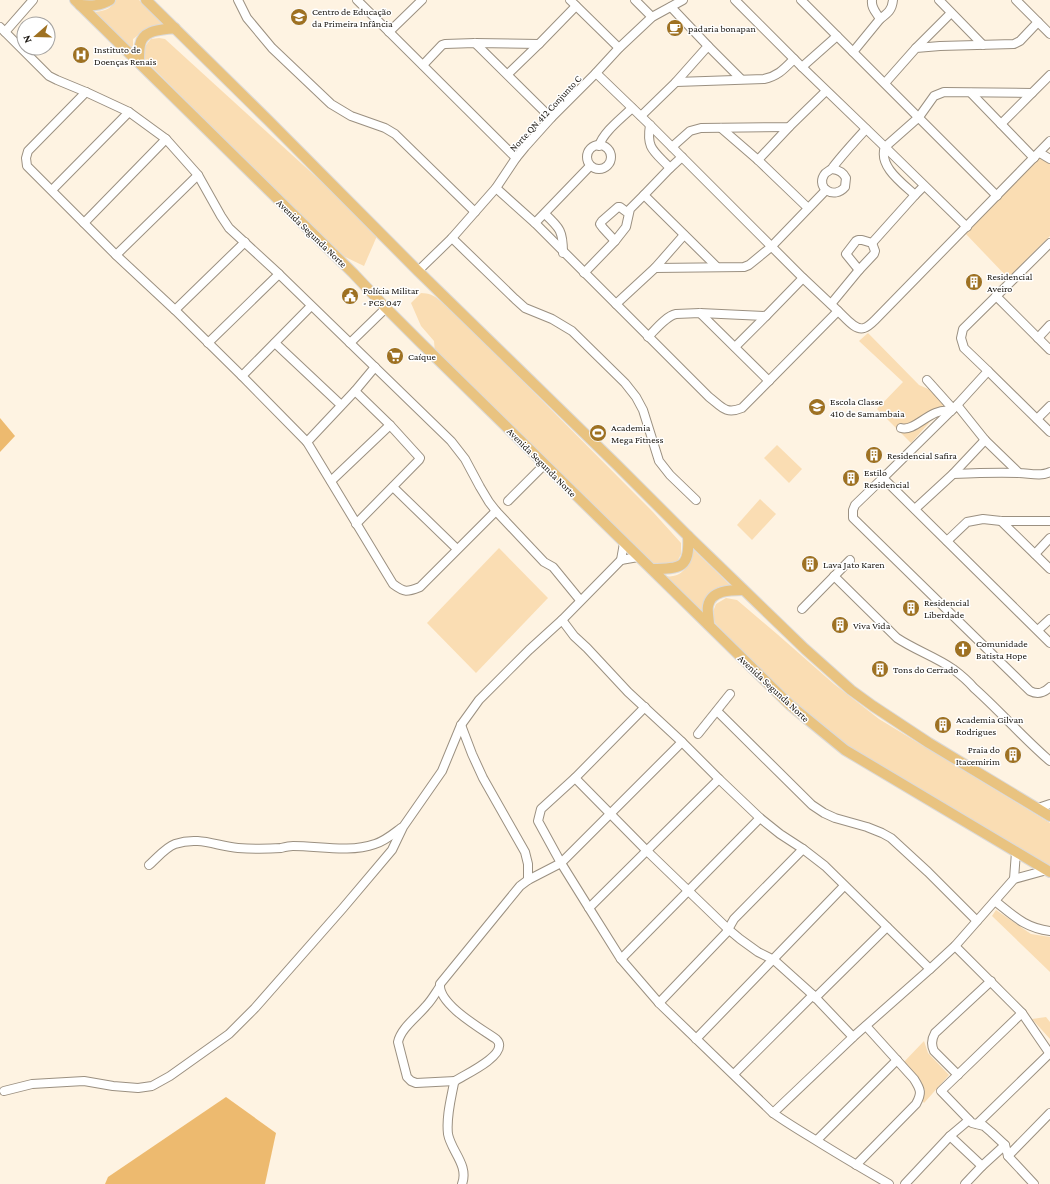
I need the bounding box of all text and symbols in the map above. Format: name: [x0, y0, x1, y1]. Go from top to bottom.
place label: Centro de Educação da Primeira Infância: [312, 6, 393, 29]
school or university icon: Centro de Educação da Primeira Infância: [289, 7, 309, 27]
north arrow: [16, 16, 56, 56]
cafe icon: padaria bonapan: [665, 18, 685, 38]
place label: padaria bonapan: [688, 23, 756, 34]
text: N: [20, 33, 34, 45]
place label: Instituto de Doenças Renais: [94, 44, 156, 67]
hospital icon: Instituto de Doenças Renais: [71, 45, 91, 65]
street label: Norte QN 412 Conjunto C: [507, 73, 584, 154]
street label: Avenida Segunda Norte: [274, 197, 349, 270]
place label: Residencial Aveiro: [987, 271, 1033, 294]
building icon: Residencial Aveiro: [964, 272, 984, 292]
place label: Polícia Militar - PCS 047: [363, 285, 419, 308]
public building icon: Polícia Militar - PCS 047: [340, 286, 360, 306]
supermarket icon: Caíque: [385, 346, 405, 366]
place label: Caíque: [408, 351, 437, 362]
place label: Escola Classe 410 de Samambaia: [830, 396, 905, 419]
school or university icon: Escola Classe 410 de Samambaia: [807, 397, 827, 417]
place label: Academia Mega Fitness: [611, 422, 663, 445]
sports icon: Academia Mega Fitness: [588, 423, 608, 443]
street label: Avenida Segunda Norte: [505, 426, 579, 500]
building icon: Residencial Safira: [864, 445, 884, 465]
place label: Residencial Safira: [887, 450, 957, 461]
place label: Estilo Residencial: [864, 467, 910, 490]
building icon: Estilo Residencial: [841, 468, 861, 488]
building icon: Lava Jato Karen: [800, 554, 820, 574]
place label: Lava Jato Karen: [823, 559, 885, 570]
place label: Residencial Liberdade: [924, 597, 970, 620]
building icon: Residencial Liberdade: [901, 598, 921, 618]
building icon: Viva Vida: [830, 615, 850, 635]
place label: Viva Vida: [853, 620, 891, 631]
place label: Comunidade Batista Hope: [976, 638, 1028, 661]
church icon: Comunidade Batista Hope: [953, 639, 973, 659]
street label: Avenida Segunda Norte: [736, 653, 812, 725]
building icon: Tons do Cerrado: [870, 659, 890, 679]
place label: Tons do Cerrado: [893, 664, 958, 675]
place label: Academia Gilvan Rodrigues: [956, 714, 1024, 737]
building icon: Academia Gilvan Rodrigues: [933, 715, 953, 735]
place label: Praia do Itacemirim: [956, 744, 1000, 767]
building icon: Praia do Itacemirim: [1003, 745, 1023, 765]

